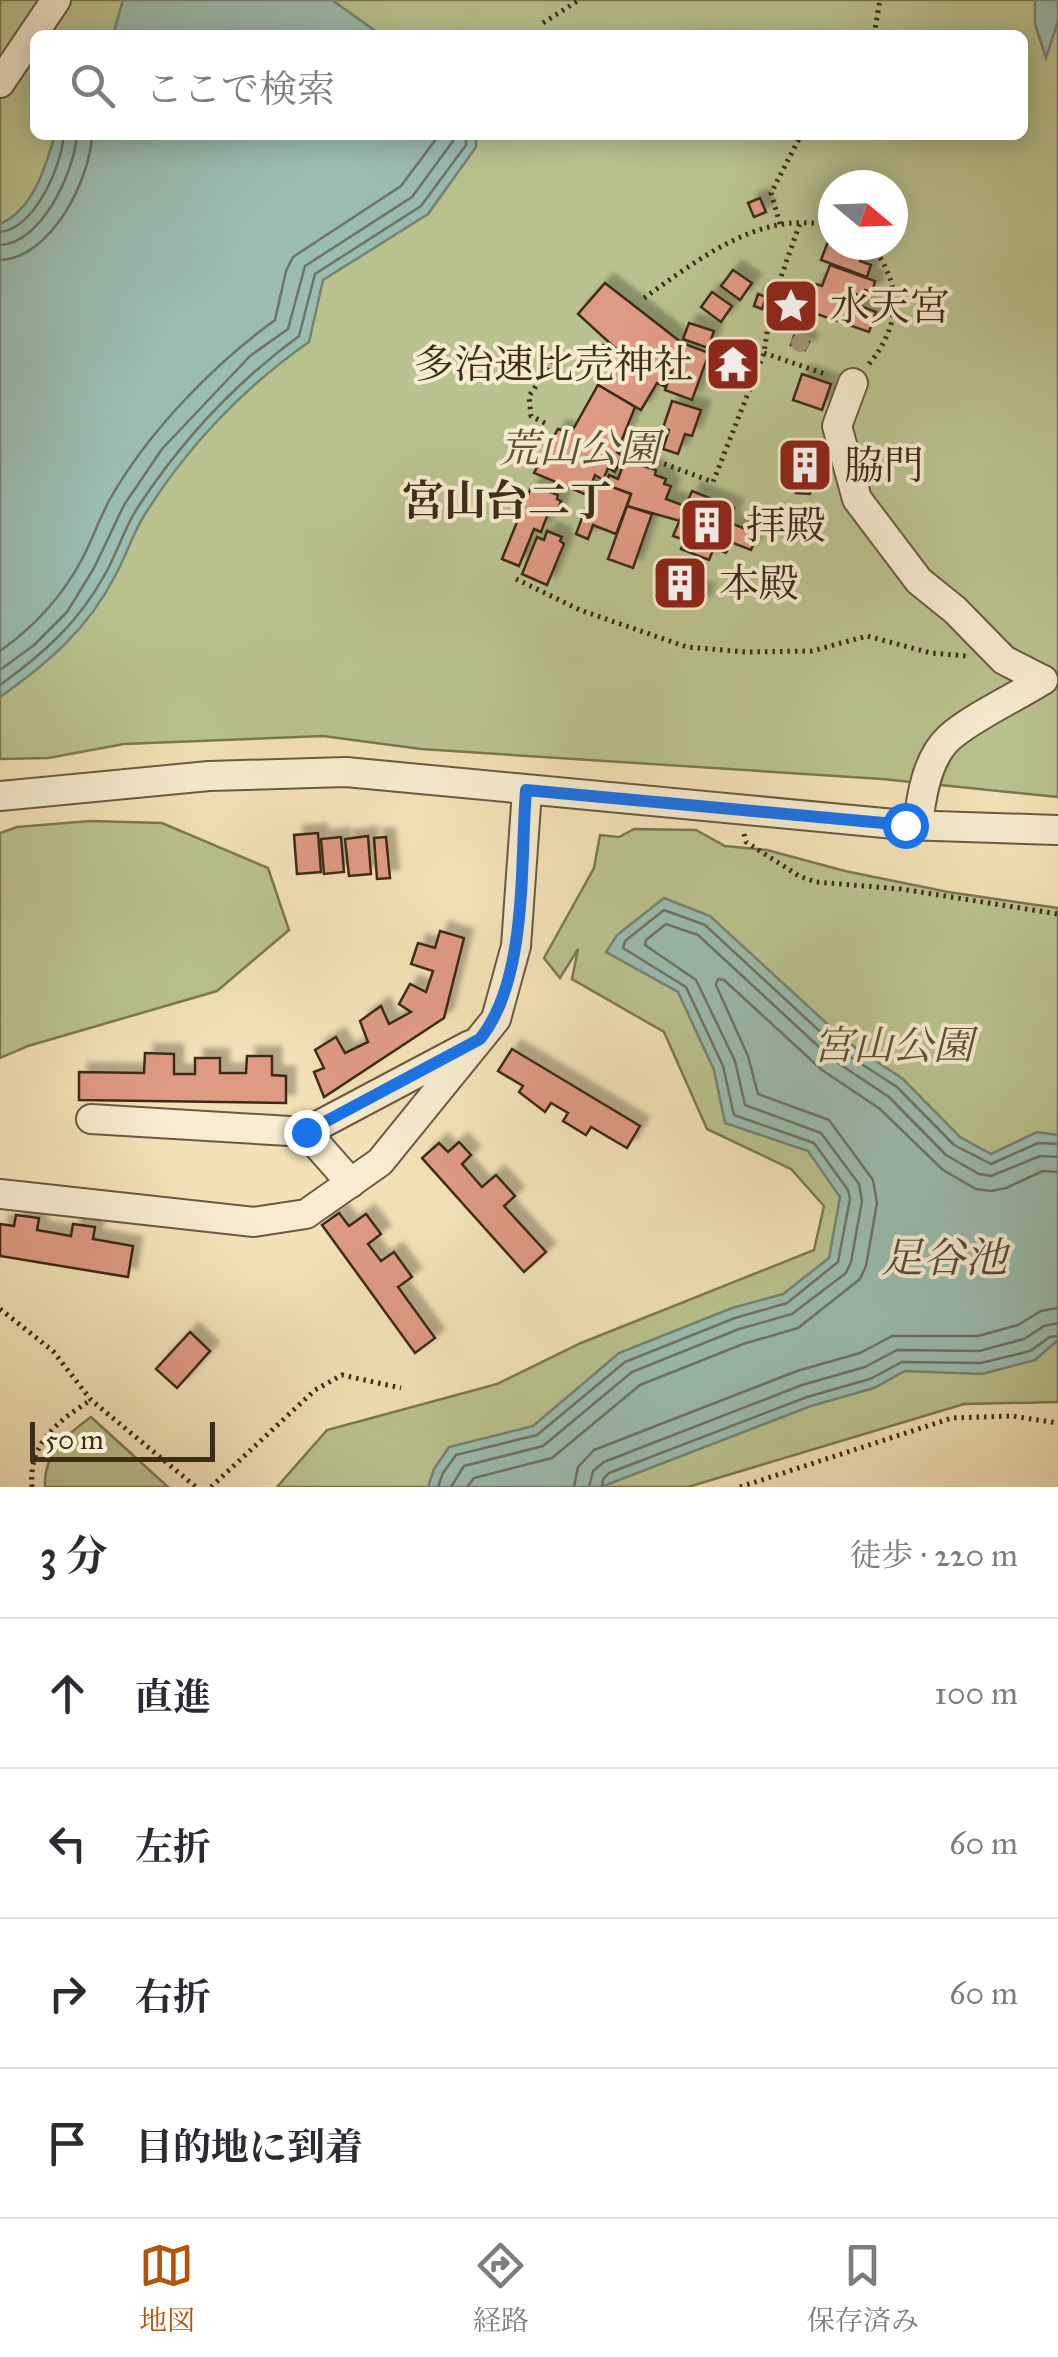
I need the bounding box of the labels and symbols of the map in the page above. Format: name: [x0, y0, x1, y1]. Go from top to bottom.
north arrow: [818, 170, 908, 260]
place icon: 水天宮: [761, 276, 821, 336]
place label: 水天宮: [830, 282, 950, 331]
temple icon: 多治速比売神社: [703, 334, 763, 394]
place label: 多治速比売神社: [414, 340, 694, 389]
park label: 荒山公園: [499, 424, 665, 473]
building icon: 脇門: [775, 435, 835, 495]
place label: 脇門: [844, 441, 924, 490]
district label: 宮山台二丁: [402, 475, 612, 527]
building icon: 拝殿: [677, 495, 737, 555]
place label: 拝殿: [746, 501, 826, 550]
building icon: 本殿: [650, 553, 710, 613]
place label: 本殿: [719, 559, 799, 608]
route start: [883, 803, 929, 849]
park label: 宮山公園: [813, 1021, 979, 1070]
route end: [284, 1110, 330, 1156]
water label: 足谷池: [881, 1232, 1011, 1284]
scale bar: [30, 1417, 215, 1462]

